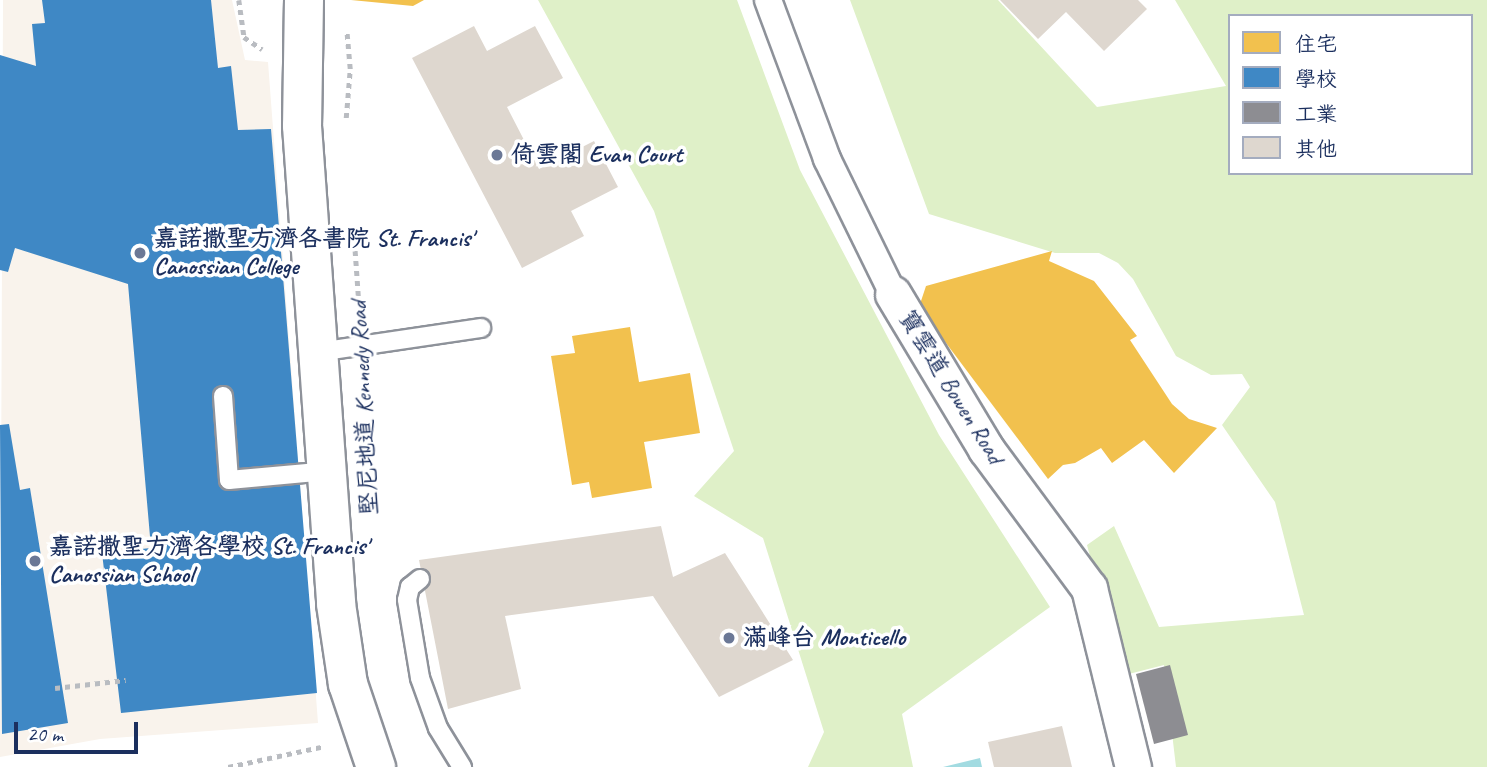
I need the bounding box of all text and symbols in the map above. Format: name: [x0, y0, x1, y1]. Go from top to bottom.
legend: [1228, 14, 1473, 175]
text: 住宅: [1295, 31, 1337, 57]
text: 學校: [1295, 66, 1337, 92]
text: 工業: [1295, 101, 1337, 127]
text: 其他: [1295, 136, 1337, 162]
place label: 倚雲閣 Evan Court: [511, 141, 682, 169]
marker: 倚雲閣 Evan Court: [489, 147, 505, 163]
place label: 嘉諾撒聖方濟各書院 St. Francis' Canossian College: [154, 225, 473, 281]
marker: 嘉諾撒聖方濟各書院 St. Francis' Canossian College: [132, 245, 148, 261]
street label: 堅尼地道 Kennedy Road: [344, 301, 384, 515]
street label: 寶雲道 Bowen Road: [892, 305, 1010, 469]
place label: 嘉諾撒聖方濟各學校 St. Francis' Canossian School: [49, 533, 368, 589]
marker: 嘉諾撒聖方濟各學校 St. Francis' Canossian School: [27, 553, 43, 569]
place label: 滿峰台 Monticello: [743, 624, 905, 652]
marker: 滿峰台 Monticello: [721, 630, 737, 646]
scale bar: [18, 708, 142, 752]
text: 20 m: [27, 721, 63, 747]

